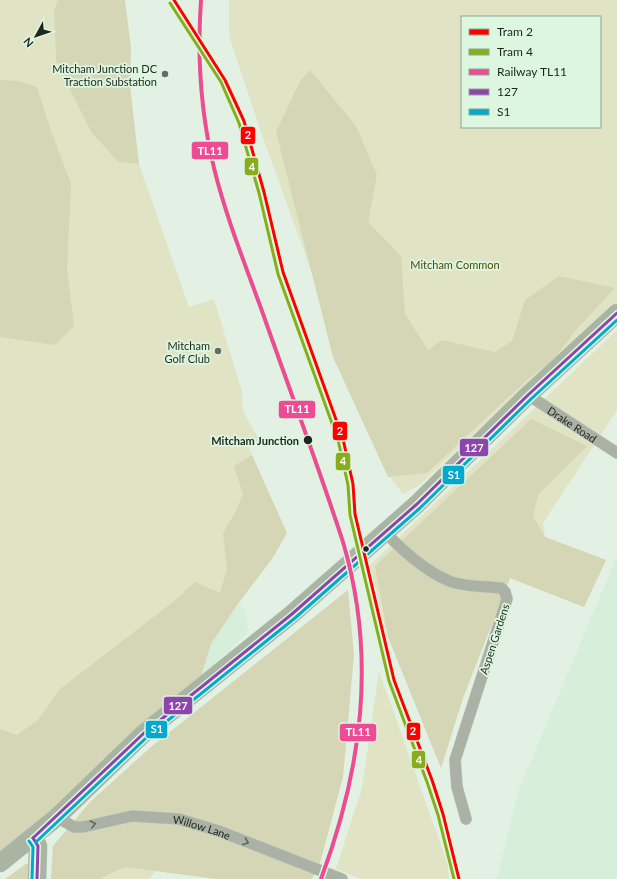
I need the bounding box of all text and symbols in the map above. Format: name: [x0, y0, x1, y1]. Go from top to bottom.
north arrow: [16, 16, 56, 56]
legend: [461, 16, 601, 128]
text: Tram 2: [497, 24, 533, 39]
text: N: [20, 35, 36, 50]
text: Tram 4: [497, 44, 533, 59]
place label: Mitcham Junction DC Traction Substation: [52, 62, 158, 88]
text: Railway TL11: [497, 64, 567, 79]
marker: Mitcham Junction DC Traction Substation: [160, 69, 170, 79]
text: 127: [497, 84, 518, 99]
text: S1: [497, 104, 511, 119]
line badge: 2: [240, 126, 256, 145]
text: 2: [245, 128, 251, 141]
line badge: TL11: [191, 141, 229, 160]
text: TL11: [197, 144, 223, 157]
line badge: 4: [244, 157, 259, 176]
text: 4: [249, 160, 256, 173]
park label: Mitcham Common: [410, 258, 500, 271]
place label: Mitcham Golf Club: [164, 339, 210, 365]
marker: Mitcham Golf Club: [213, 346, 223, 356]
line badge: TL11: [278, 400, 316, 419]
text: TL11: [284, 402, 310, 415]
street label: Drake Road: [545, 403, 599, 445]
line badge: 2: [332, 421, 348, 441]
text: 2: [337, 424, 343, 437]
place label: Mitcham Junction: [211, 434, 299, 447]
marker: Mitcham Junction: [302, 434, 314, 446]
line badge: 127: [459, 438, 489, 457]
text: 127: [464, 441, 484, 454]
line badge: 4: [335, 452, 351, 471]
text: 4: [340, 454, 347, 467]
line badge: S1: [442, 465, 465, 485]
text: S1: [448, 468, 460, 481]
unlabelled marker: [361, 544, 371, 554]
street label: Aspen Gardens: [476, 602, 512, 676]
line badge: 127: [163, 696, 193, 715]
text: 127: [168, 699, 188, 712]
line badge: S1: [145, 720, 168, 739]
text: S1: [151, 722, 163, 735]
line badge: 2: [406, 722, 421, 741]
line badge: TL11: [339, 723, 377, 742]
text: 2: [410, 724, 416, 737]
text: TL11: [345, 725, 371, 738]
line badge: 4: [411, 750, 426, 769]
text: 4: [416, 753, 423, 766]
street label: Willow Lane: [173, 812, 233, 842]
one-way arrow: [90, 821, 96, 829]
one-way arrow: [243, 837, 250, 845]

